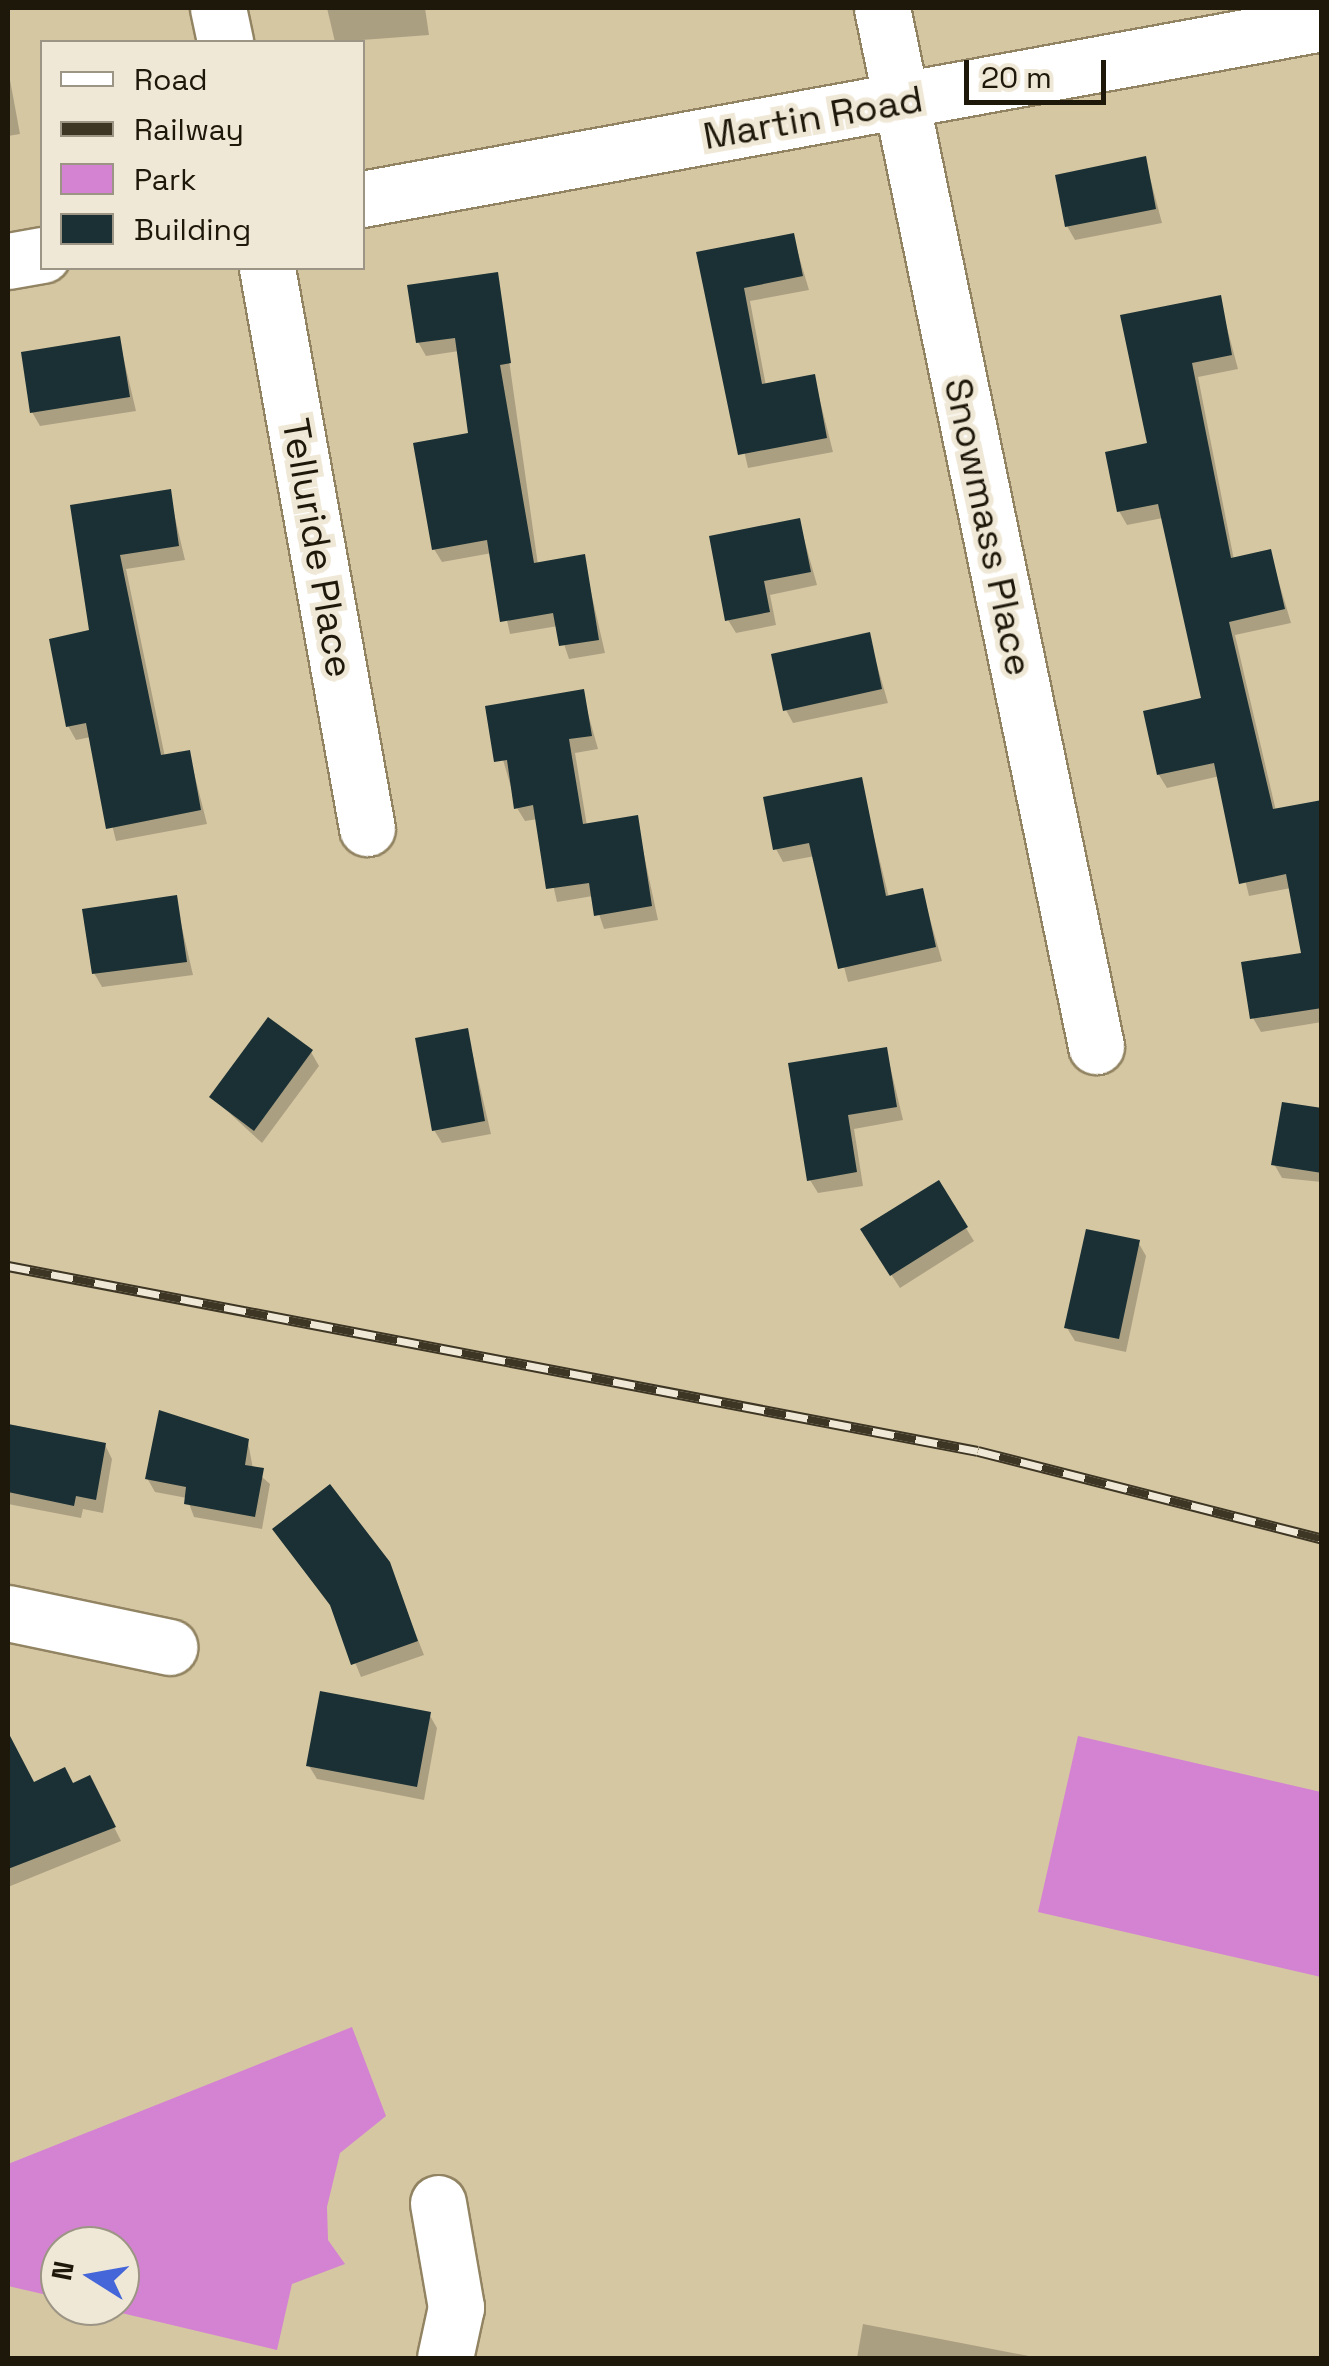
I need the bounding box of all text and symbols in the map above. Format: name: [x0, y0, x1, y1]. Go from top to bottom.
legend: [40, 40, 365, 270]
scale bar: [969, 40, 1112, 102]
text: 20 m: [981, 58, 1052, 97]
text: Road: [134, 60, 208, 99]
street label: Martin Road: [700, 76, 926, 160]
text: Railway: [134, 110, 244, 149]
text: Park: [134, 160, 196, 199]
text: Building: [134, 210, 251, 249]
street label: Snowmass Place: [934, 374, 1042, 680]
street label: Telluride Place: [272, 415, 362, 681]
north arrow: [40, 2226, 140, 2326]
text: N: [43, 2258, 82, 2283]

